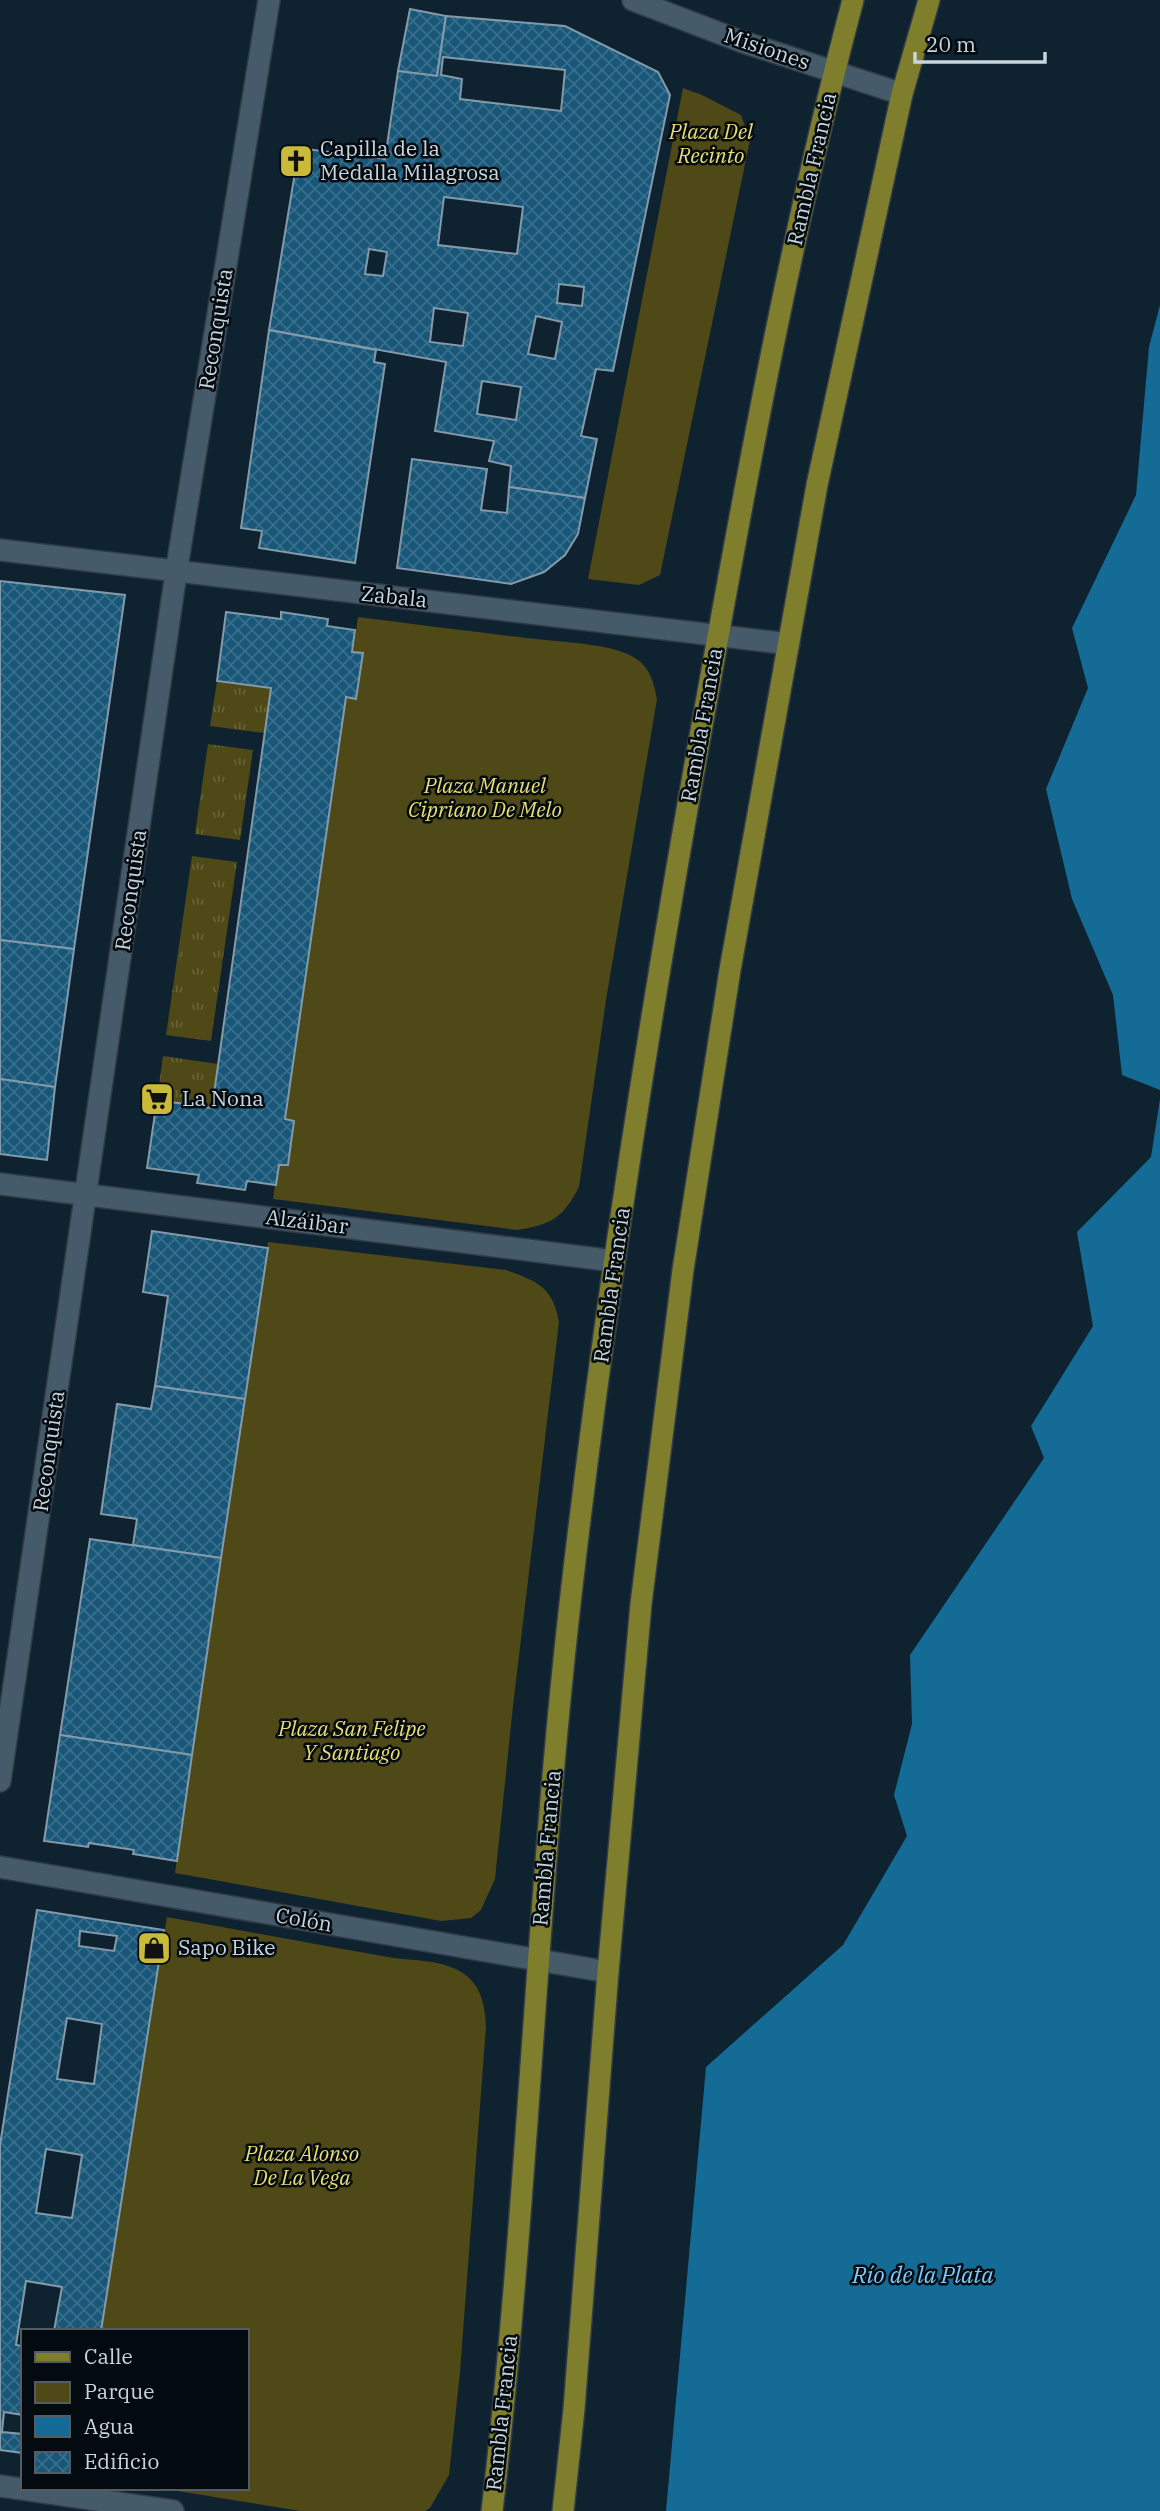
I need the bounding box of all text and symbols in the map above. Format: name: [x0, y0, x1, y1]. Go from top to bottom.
street label: Misiones: [721, 20, 814, 76]
scale bar: [915, 21, 1044, 65]
text: 20 m: [926, 30, 976, 58]
street label: Rambla Francia: [780, 89, 842, 248]
park label: Plaza Del Recinto: [668, 117, 754, 169]
place label: Capilla de la Medalla Milagrosa: [320, 134, 500, 186]
church icon: Capilla de la Medalla Milagrosa: [277, 142, 315, 180]
street label: Reconquista: [192, 266, 238, 391]
street label: Zabala: [360, 579, 429, 613]
street label: Rambla Francia: [674, 645, 728, 804]
park label: Plaza Manuel Cipriano De Melo: [408, 771, 562, 823]
street label: Reconquista: [108, 827, 152, 952]
supermarket icon: La Nona: [138, 1080, 176, 1118]
place label: La Nona: [182, 1084, 264, 1112]
street label: Alzáibar: [264, 1202, 351, 1240]
street label: Rambla Francia: [586, 1205, 636, 1364]
street label: Reconquista: [26, 1388, 70, 1513]
park label: Plaza San Felipe Y Santiago: [277, 1714, 426, 1766]
street label: Rambla Francia: [525, 1769, 567, 1927]
street label: Colón: [274, 1900, 335, 1938]
shop icon: Sapo Bike: [135, 1929, 173, 1967]
place label: Sapo Bike: [178, 1933, 276, 1961]
park label: Plaza Alonso De La Vega: [244, 2139, 359, 2191]
water label: Río de la Plata: [851, 2259, 994, 2289]
legend: [21, 2329, 248, 2490]
street label: Rambla Francia: [479, 2334, 523, 2492]
text: Calle: [84, 2342, 133, 2370]
text: Parque: [84, 2377, 154, 2405]
text: Agua: [84, 2412, 134, 2440]
text: Edificio: [84, 2447, 159, 2475]

